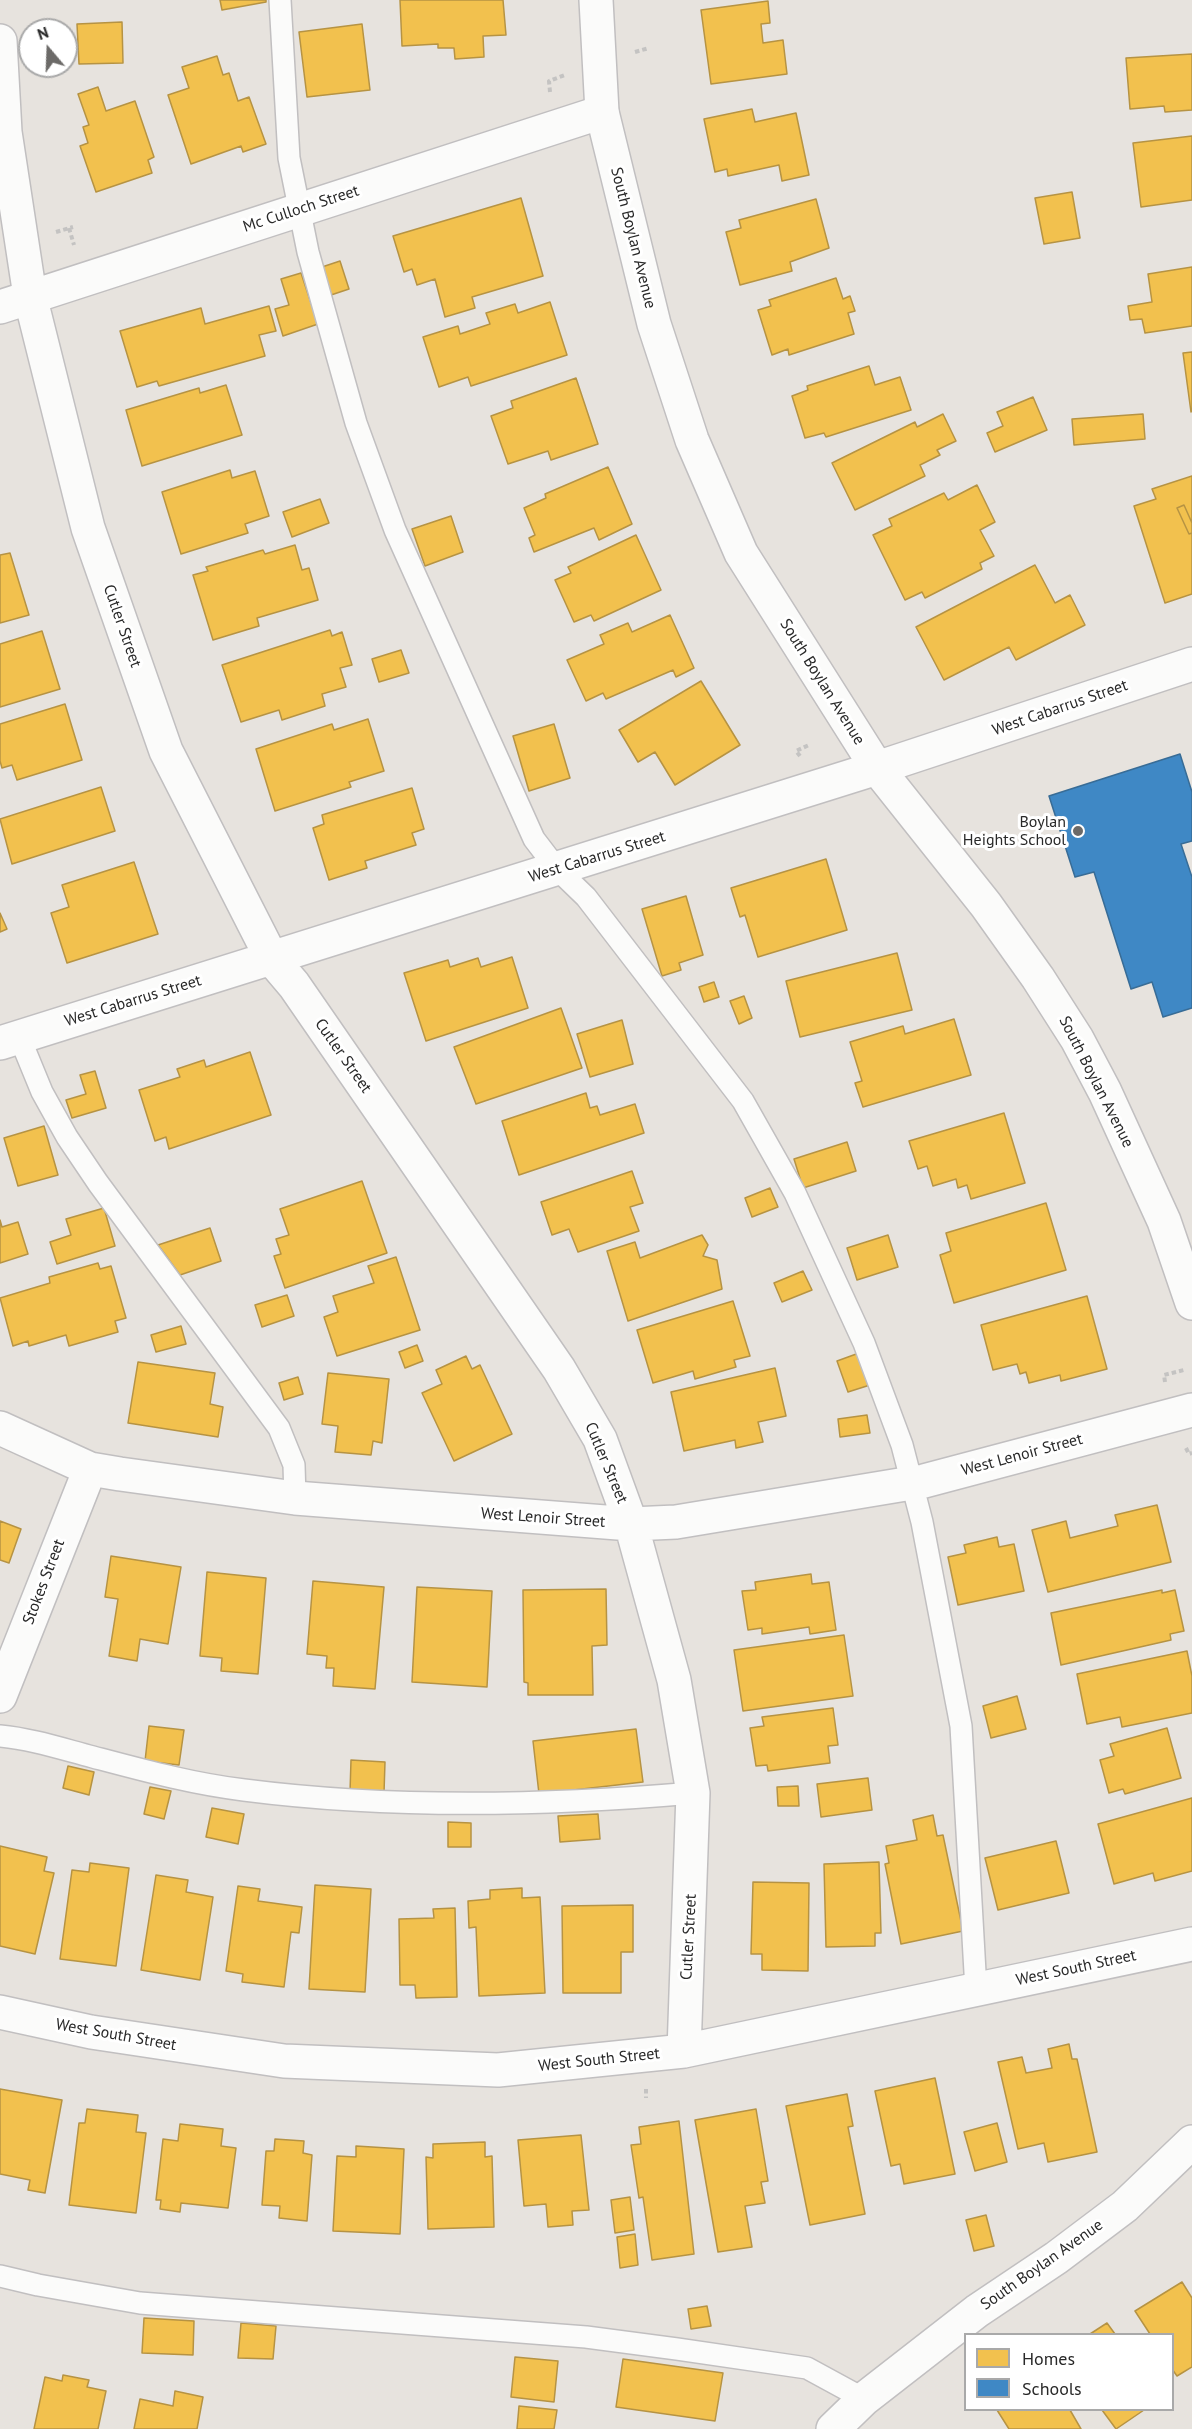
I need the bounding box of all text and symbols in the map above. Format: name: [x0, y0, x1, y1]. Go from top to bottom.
north arrow: [18, 18, 78, 78]
text: N: [35, 22, 51, 44]
street label: South Boylan Avenue: [606, 165, 660, 311]
street label: Mc Culloch Street: [241, 181, 361, 237]
street label: Cutler Street: [99, 582, 145, 670]
street label: South Boylan Avenue: [775, 615, 869, 749]
street label: West Cabarrus Street: [990, 676, 1130, 740]
place label: Boylan Heights School: [963, 812, 1066, 850]
marker: Boylan Heights School: [1071, 824, 1085, 838]
street label: West Cabarrus Street: [526, 827, 668, 887]
street label: West Cabarrus Street: [62, 971, 204, 1031]
street label: South Boylan Avenue: [1055, 1013, 1137, 1151]
street label: Cutler Street: [310, 1015, 376, 1097]
street label: Cutler Street: [580, 1420, 632, 1506]
street label: West Lenoir Street: [959, 1430, 1085, 1480]
street label: West Lenoir Street: [480, 1504, 606, 1532]
street label: Stokes Street: [19, 1537, 69, 1627]
street label: Cutler Street: [677, 1893, 701, 1981]
street label: West South Street: [1014, 1946, 1138, 1990]
street label: West South Street: [54, 2015, 178, 2055]
street label: West South Street: [537, 2044, 661, 2076]
street label: South Boylan Avenue: [977, 2216, 1107, 2314]
legend: [964, 2333, 1174, 2411]
text: Homes: [1022, 2347, 1075, 2370]
text: Schools: [1022, 2377, 1082, 2400]

